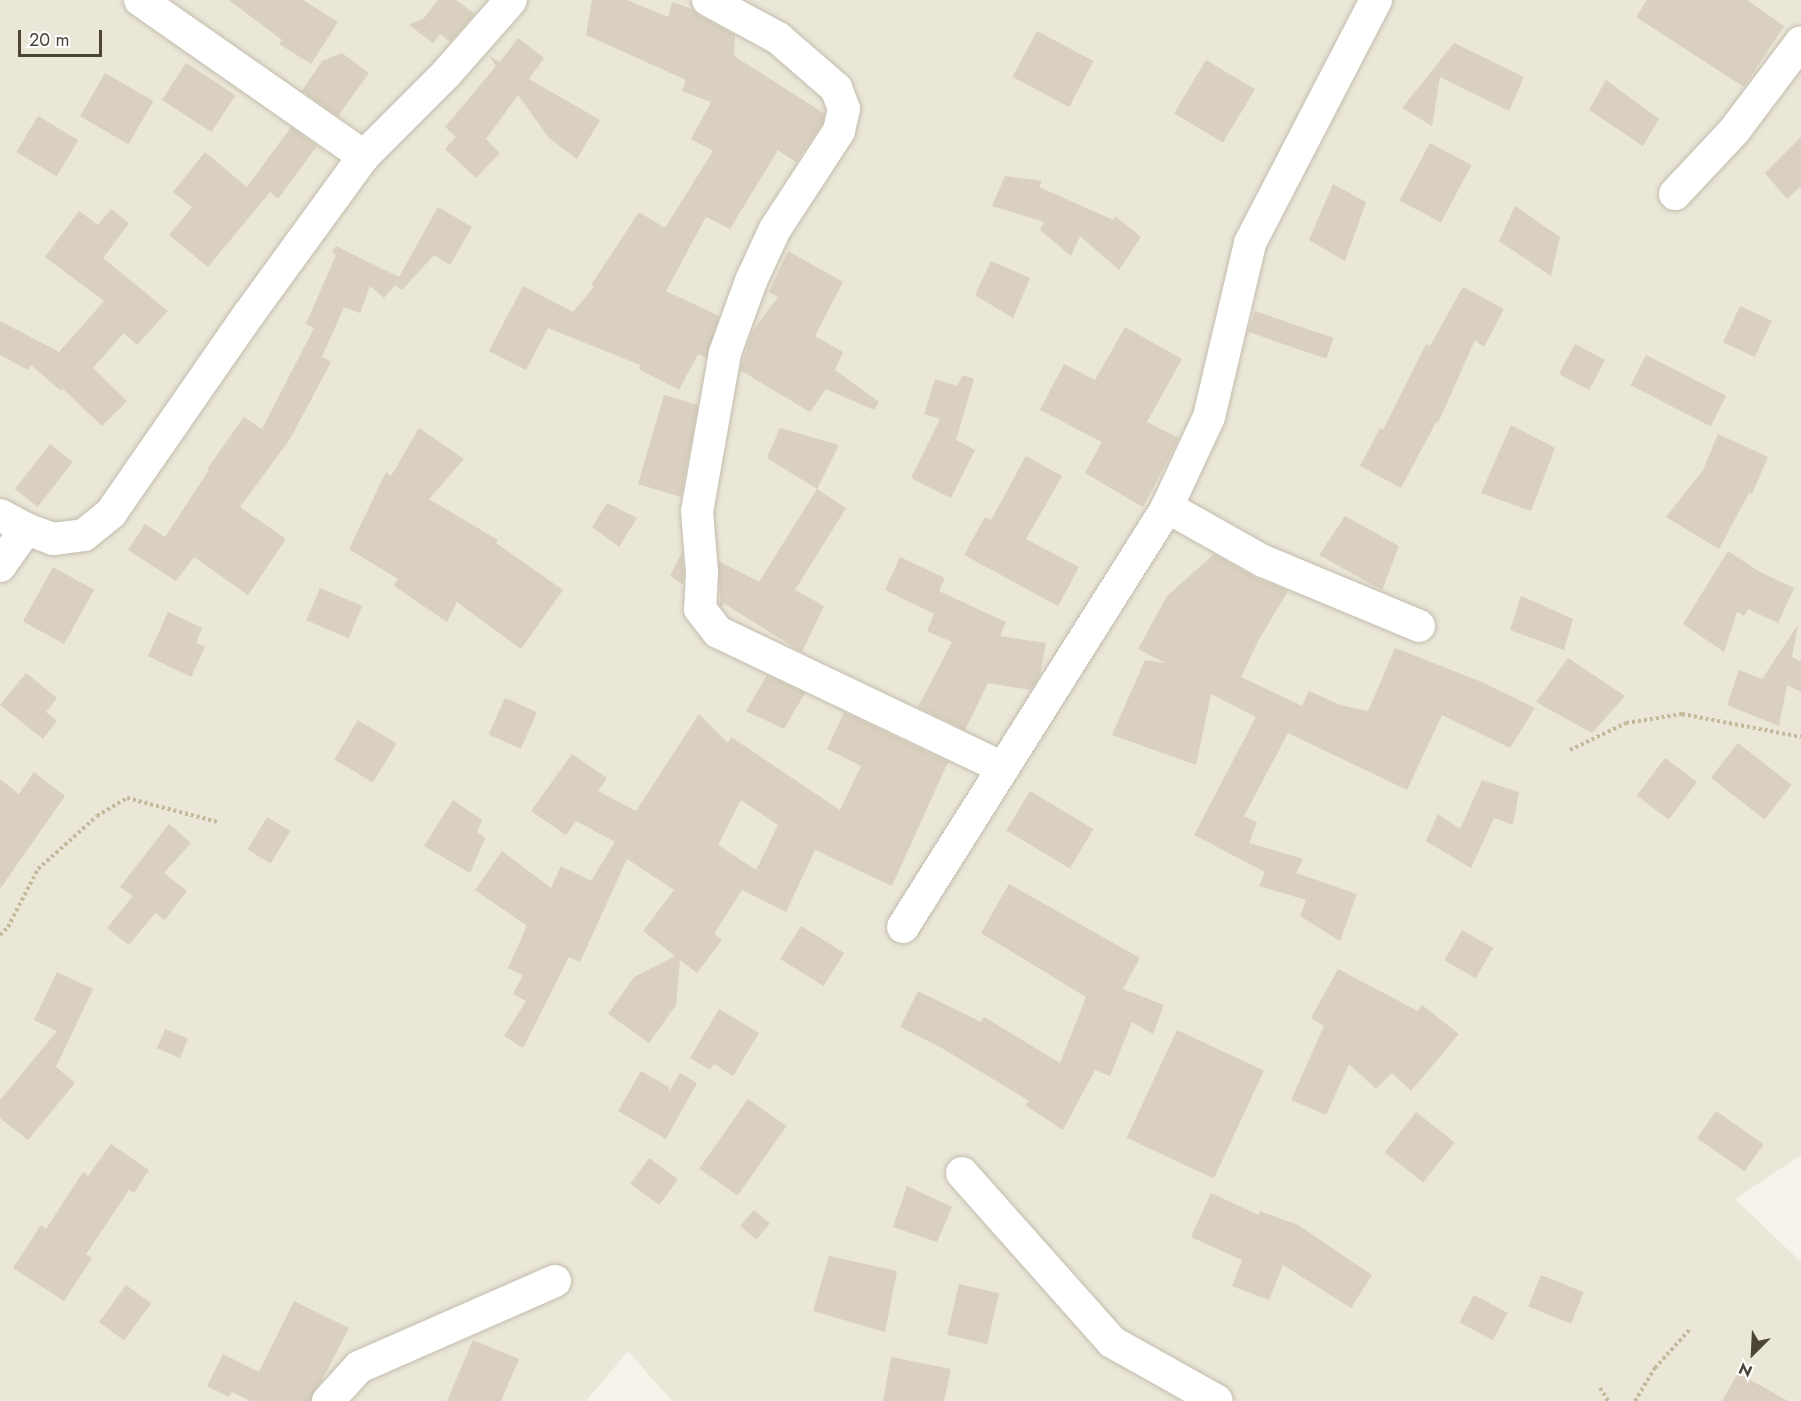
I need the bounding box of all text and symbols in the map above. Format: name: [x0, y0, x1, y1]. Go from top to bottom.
scale bar: [21, 18, 105, 56]
text: 20 m: [29, 27, 69, 53]
north arrow: [1723, 1323, 1783, 1383]
text: N: [1735, 1357, 1756, 1383]

